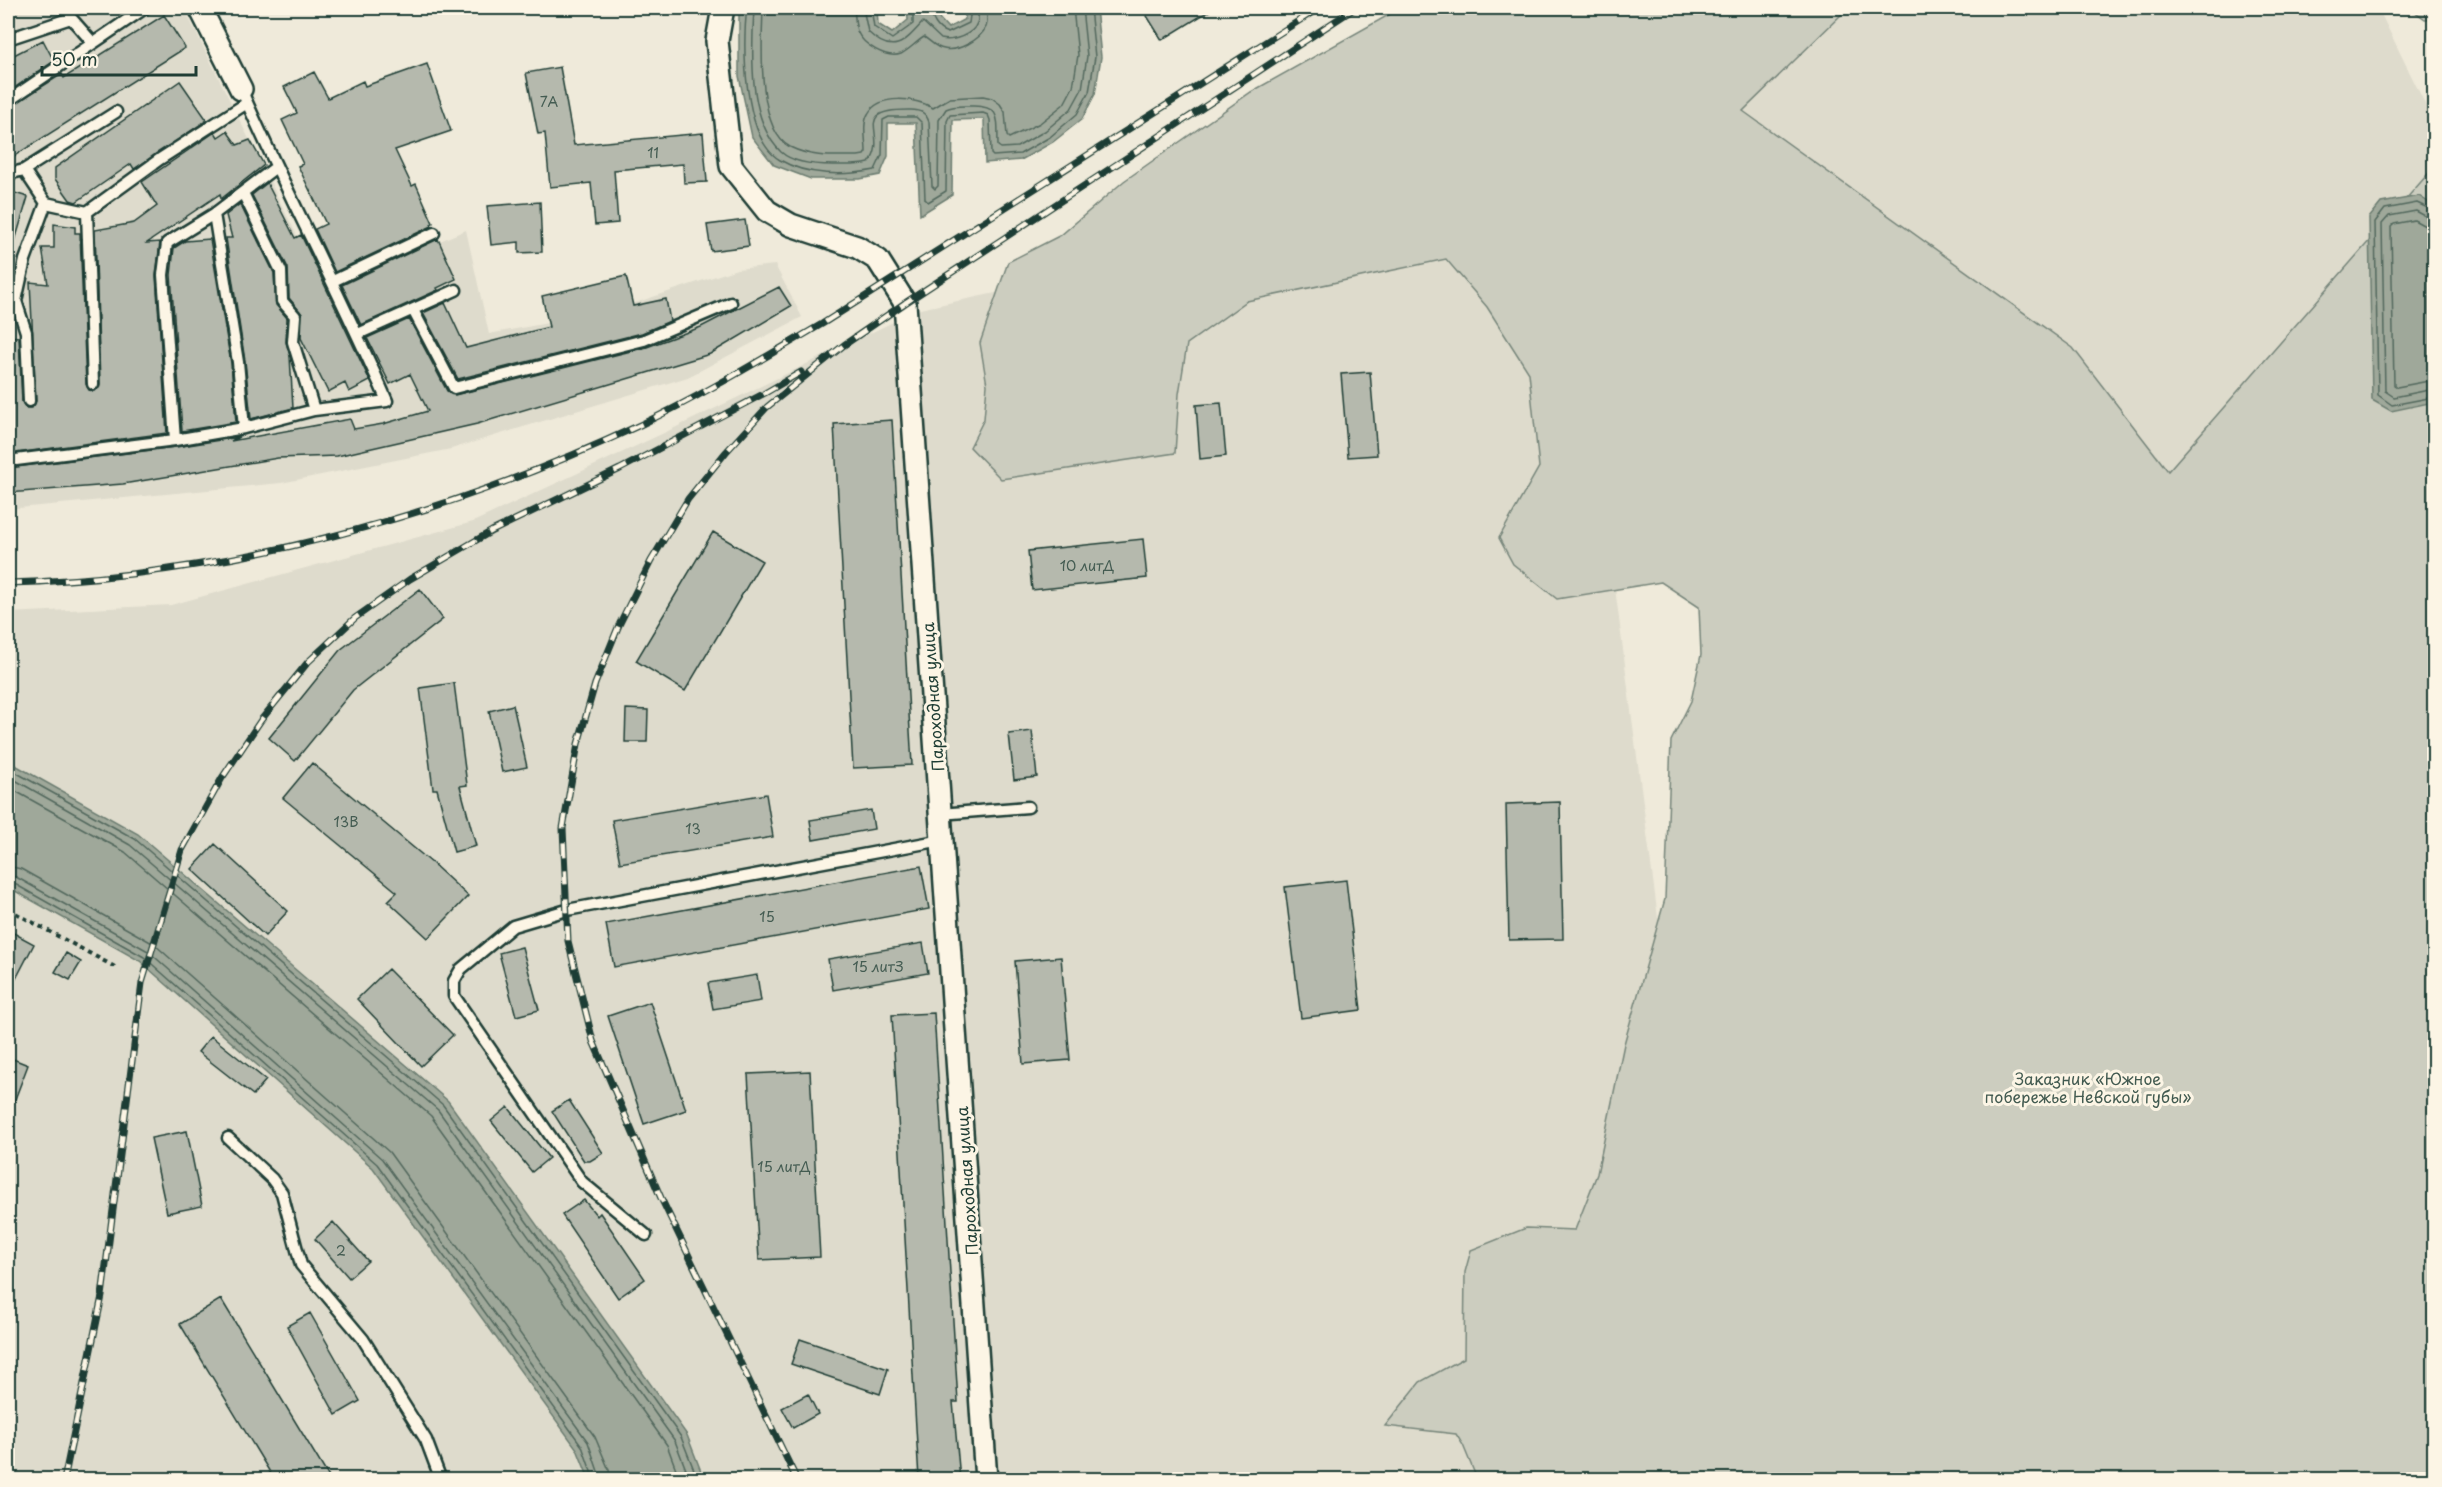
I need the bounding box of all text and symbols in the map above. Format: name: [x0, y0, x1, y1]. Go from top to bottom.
scale bar: [42, 39, 196, 77]
text: 50 m: [51, 45, 98, 72]
house number: 7А: [540, 91, 559, 112]
house number: 11: [647, 142, 659, 163]
house number: 10 литД: [1060, 555, 1114, 576]
street label: Пароходная улица: [915, 622, 949, 772]
house number: 13В: [334, 811, 358, 832]
house number: 13: [685, 818, 701, 839]
house number: 15: [759, 906, 775, 927]
house number: 15 литЗ: [852, 956, 904, 977]
park label: Заказник «Южное побережье Невской губы»: [1984, 1066, 2192, 1108]
street label: Пароходная улица: [949, 1106, 983, 1256]
house number: 15 литД: [757, 1156, 811, 1177]
house number: 2: [336, 1240, 346, 1261]

